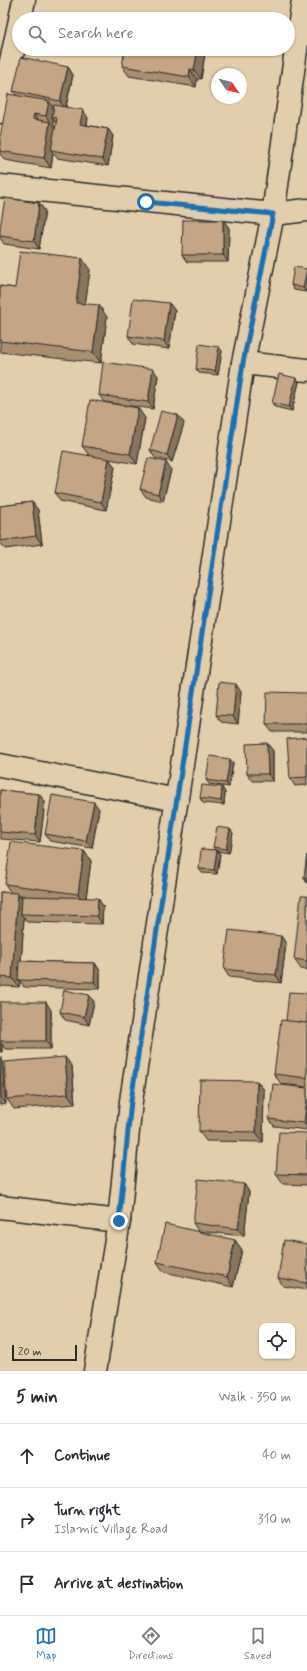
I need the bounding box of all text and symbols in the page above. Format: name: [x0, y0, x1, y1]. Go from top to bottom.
search box: [12, 12, 295, 56]
icon: search: [26, 23, 48, 45]
text: Search here: [58, 24, 134, 44]
north arrow: [211, 68, 247, 104]
route start: [137, 193, 155, 211]
route end: [110, 1212, 128, 1230]
map controls: [259, 1323, 295, 1359]
button: locate: [259, 1323, 295, 1359]
scale bar: [12, 1343, 77, 1362]
text: 20 m: [18, 1345, 41, 1359]
text: 5 min: [16, 1386, 58, 1408]
text: Walk · 350 m: [218, 1389, 291, 1406]
icon: ahead: [16, 1445, 38, 1467]
text: Continue: [54, 1446, 110, 1466]
text: 40 m: [262, 1447, 291, 1464]
text: Turn right: [54, 1501, 121, 1521]
icon: right: [16, 1509, 38, 1531]
text: 310 m: [258, 1511, 291, 1528]
text: Islamic Village Road: [54, 1521, 168, 1538]
icon: arrive: [16, 1573, 38, 1595]
text: Arrive at destination: [54, 1574, 183, 1594]
tab: Map: [35, 1625, 57, 1663]
tab: Directions: [128, 1625, 173, 1663]
tab: Saved: [244, 1625, 272, 1663]

